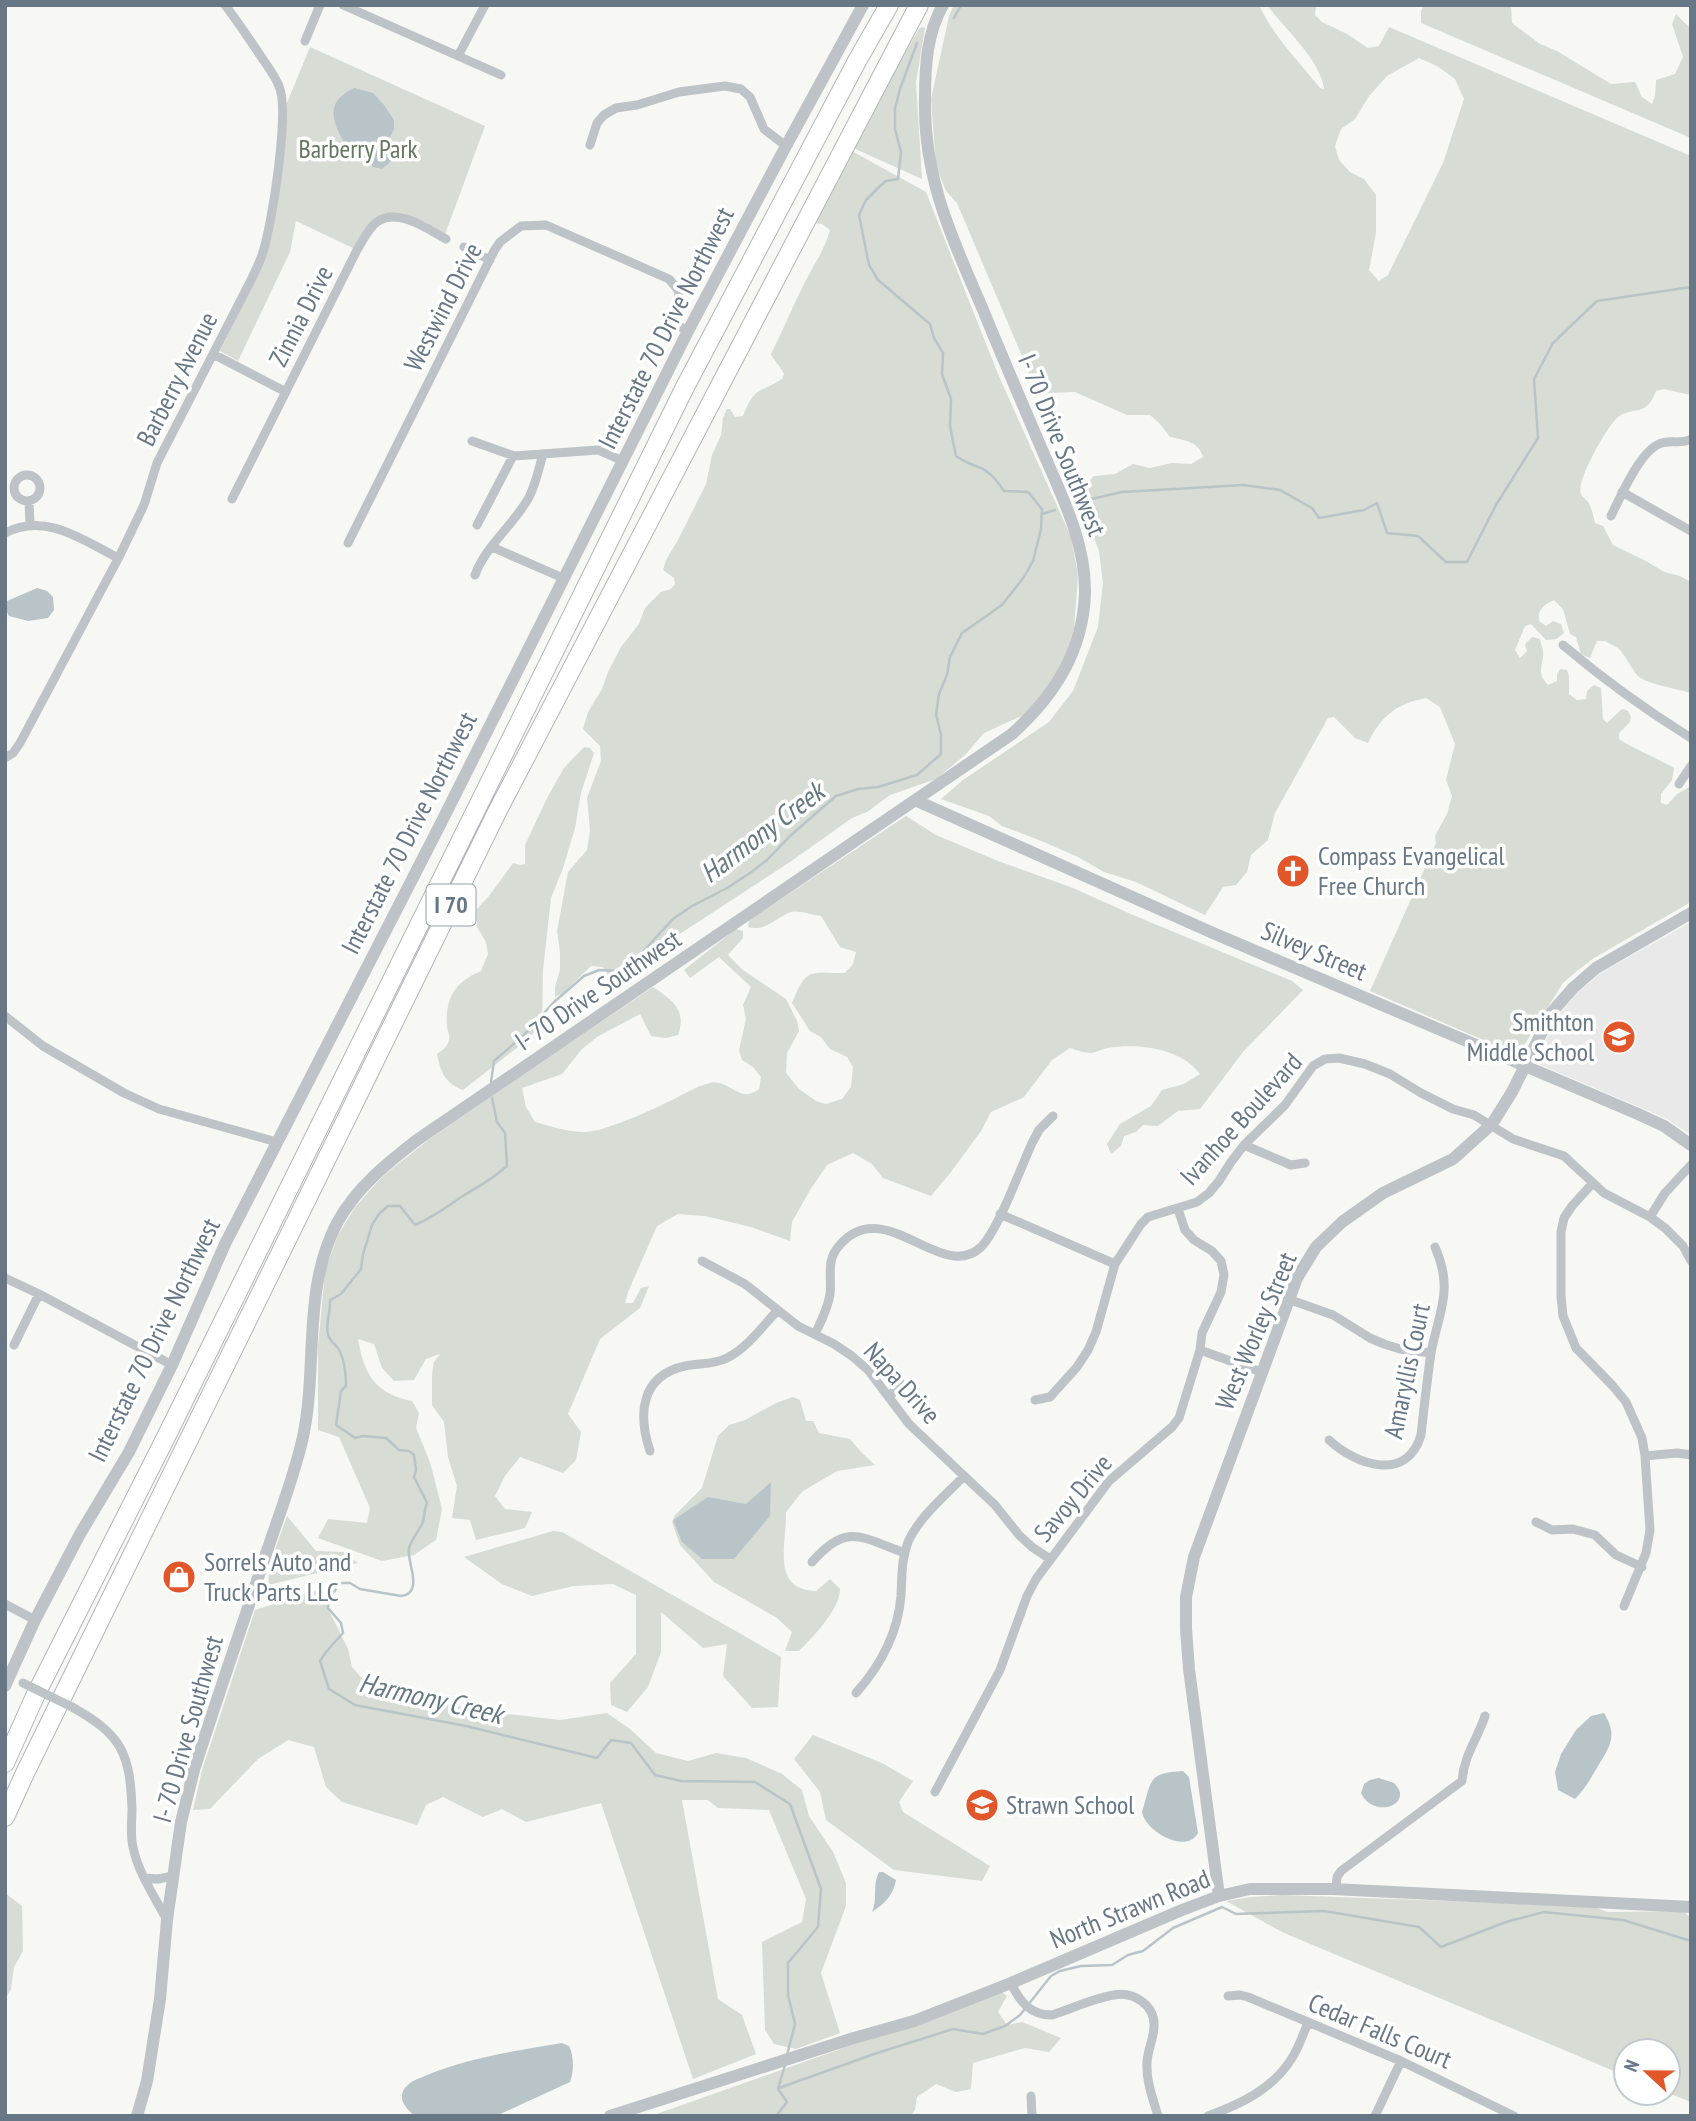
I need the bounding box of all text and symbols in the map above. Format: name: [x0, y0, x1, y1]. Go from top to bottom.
park label: Barberry Park: [298, 132, 418, 165]
street label: Interstate 70 Drive Northwest: [590, 201, 741, 454]
street label: Westwind Drive: [396, 237, 489, 376]
street label: Zinnia Drive: [261, 260, 340, 372]
street label: Barberry Avenue: [129, 306, 224, 451]
street label: I- 70 Drive Southwest: [1011, 349, 1114, 541]
street label: Interstate 70 Drive Northwest: [333, 706, 484, 959]
water label: Harmony Creek: [692, 771, 834, 890]
place label: Compass Evangelical Free Church: [1318, 839, 1505, 902]
church icon: Compass Evangelical Free Church: [1274, 852, 1312, 890]
road number: I 70: [426, 884, 476, 925]
street label: Silvey Street: [1256, 914, 1372, 988]
street label: I- 70 Drive Southwest: [508, 922, 687, 1057]
place label: Smithton Middle School: [1467, 1005, 1594, 1068]
school or university icon: Smithton Middle School: [1600, 1018, 1638, 1056]
street label: Ivanhoe Boulevard: [1173, 1046, 1309, 1192]
street label: Interstate 70 Drive Northwest: [80, 1213, 227, 1467]
street label: West Worley Street: [1208, 1247, 1304, 1415]
street label: Amaryllis Court: [1376, 1300, 1437, 1441]
street label: Napa Drive: [857, 1335, 948, 1430]
street label: Savoy Drive: [1026, 1447, 1119, 1548]
place label: Sorrels Auto and Truck Parts LLC: [204, 1545, 351, 1608]
shop icon: Sorrels Auto and Truck Parts LLC: [160, 1558, 198, 1596]
street label: I- 70 Drive Southwest: [145, 1631, 230, 1826]
water label: Harmony Creek: [356, 1663, 509, 1733]
school or university icon: Strawn School: [963, 1786, 1001, 1824]
place label: Strawn School: [1006, 1788, 1134, 1821]
street label: North Strawn Road: [1045, 1861, 1215, 1956]
street label: Cedar Falls Court: [1304, 1986, 1457, 2075]
north arrow: [1612, 2037, 1682, 2107]
text: N: [1618, 2056, 1644, 2075]

